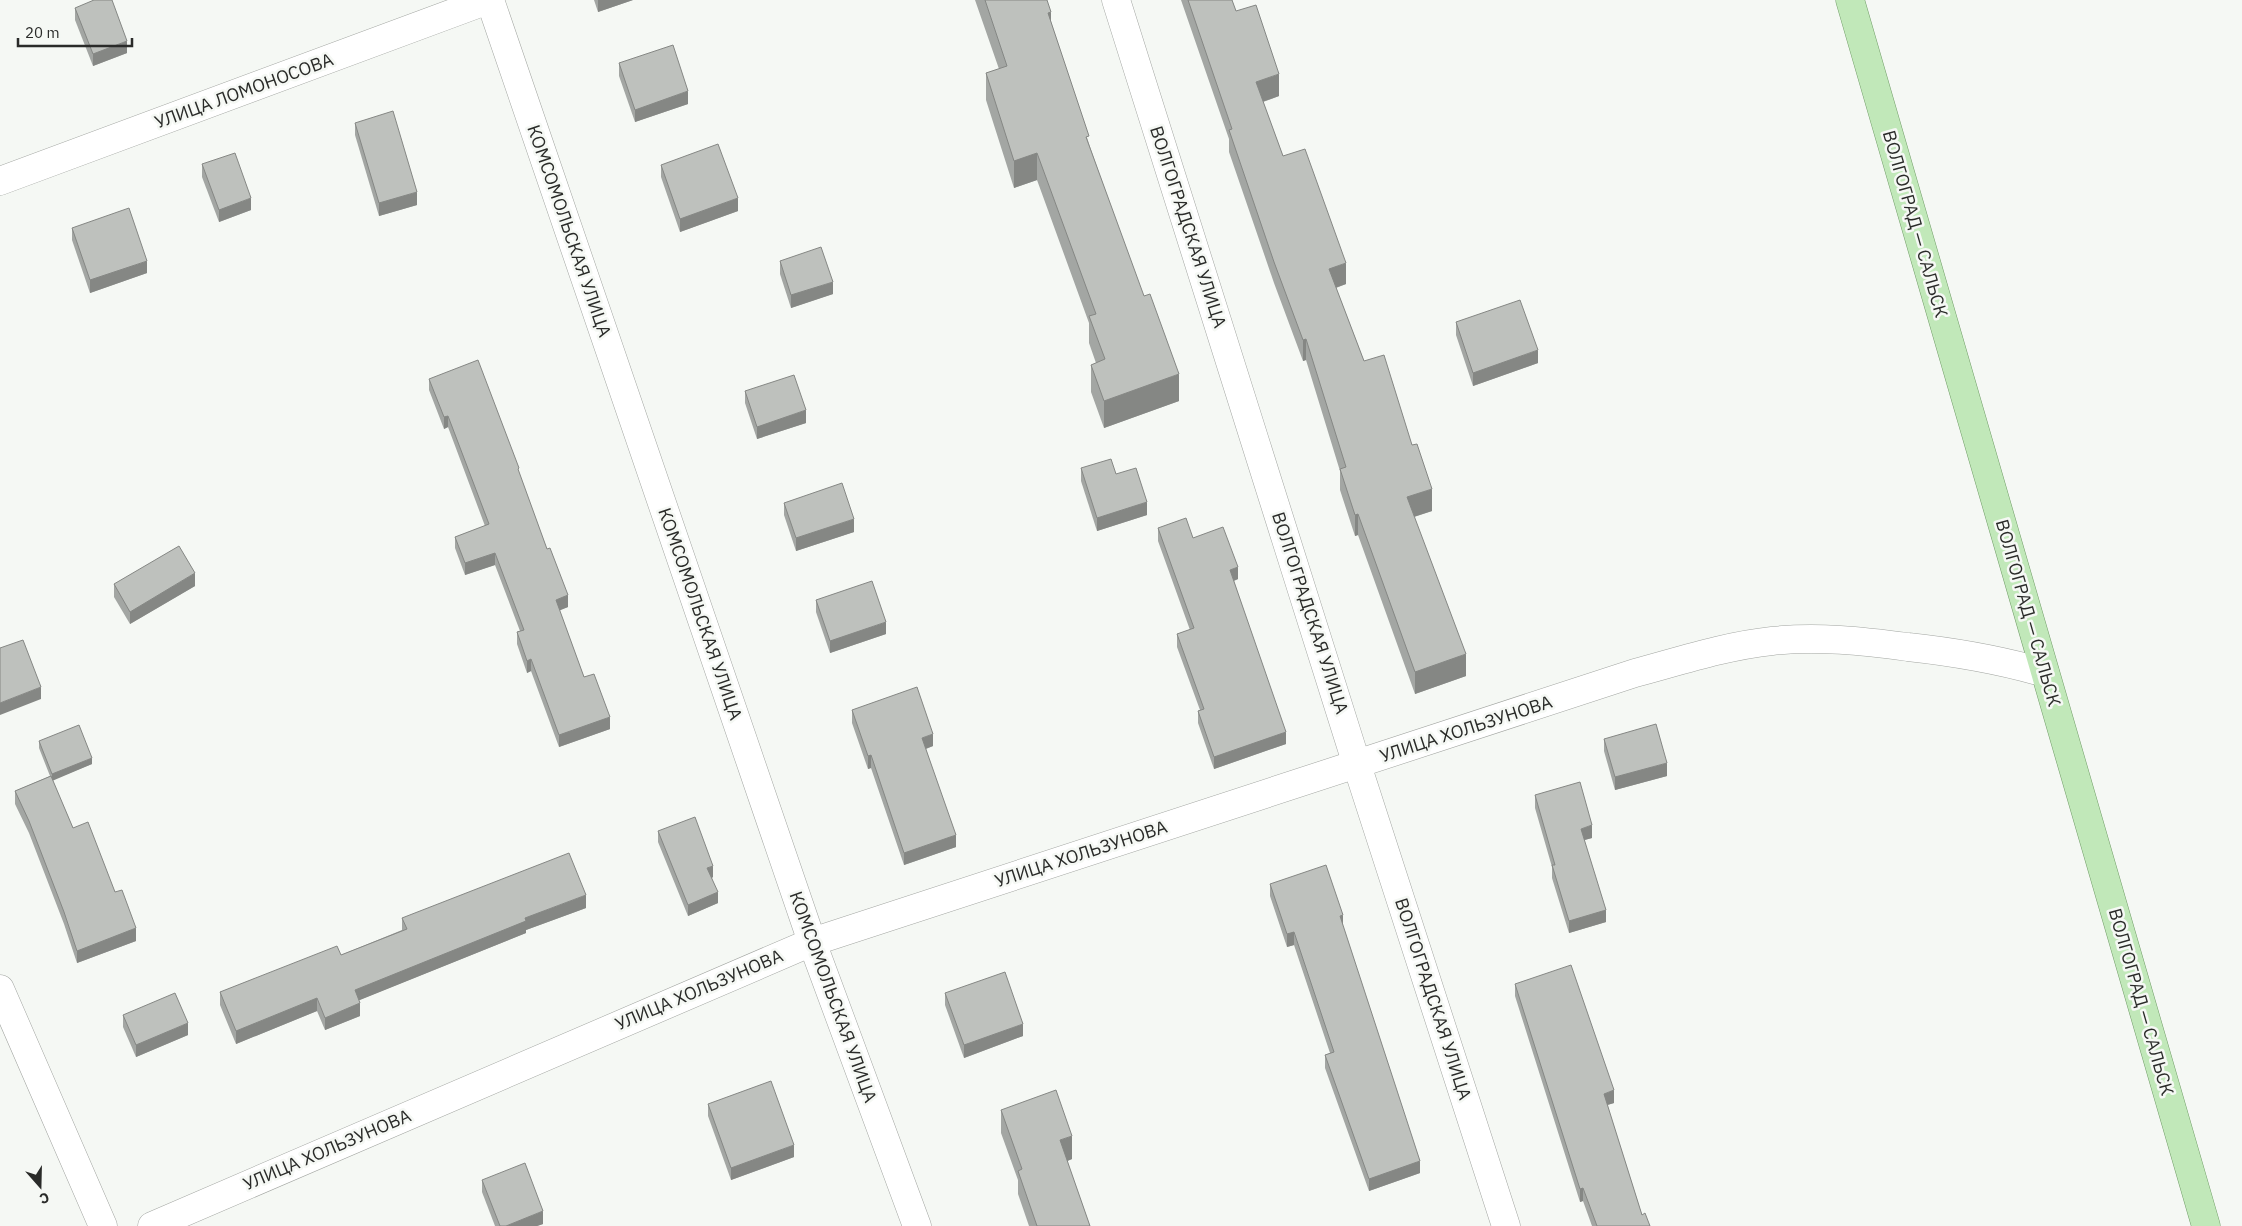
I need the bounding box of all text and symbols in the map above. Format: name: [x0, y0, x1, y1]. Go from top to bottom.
scale bar: [18, 15, 131, 47]
text: 20 m: [25, 23, 60, 42]
street label: УЛИЦА ЛОМОНОСОВА: [151, 47, 337, 134]
street label: КОМСОМОЛЬСКАЯ УЛИЦА: [522, 122, 617, 340]
street label: ВОЛГОГРАДСКАЯ УЛИЦА: [1145, 123, 1232, 331]
street label: ВОЛГОГРАД — САЛЬСК: [1878, 128, 1953, 320]
street label: КОМСОМОЛЬСКАЯ УЛИЦА: [653, 505, 748, 723]
street label: ВОЛГОГРАДСКАЯ УЛИЦА: [1267, 509, 1354, 717]
street label: ВОЛГОГРАД — САЛЬСК: [1991, 517, 2066, 709]
street label: УЛИЦА ХОЛЬЗУНОВА: [1377, 690, 1555, 767]
street label: УЛИЦА ХОЛЬЗУНОВА: [992, 815, 1170, 892]
street label: КОМСОМОЛЬСКАЯ УЛИЦА: [785, 888, 883, 1106]
street label: ВОЛГОГРАДСКАЯ УЛИЦА: [1390, 895, 1477, 1103]
street label: ВОЛГОГРАД — САЛЬСК: [2104, 906, 2179, 1098]
street label: УЛИЦА ХОЛЬЗУНОВА: [611, 944, 787, 1035]
street label: УЛИЦА ХОЛЬЗУНОВА: [239, 1104, 415, 1195]
north arrow: [15, 1161, 65, 1211]
text: С: [37, 1188, 52, 1208]

